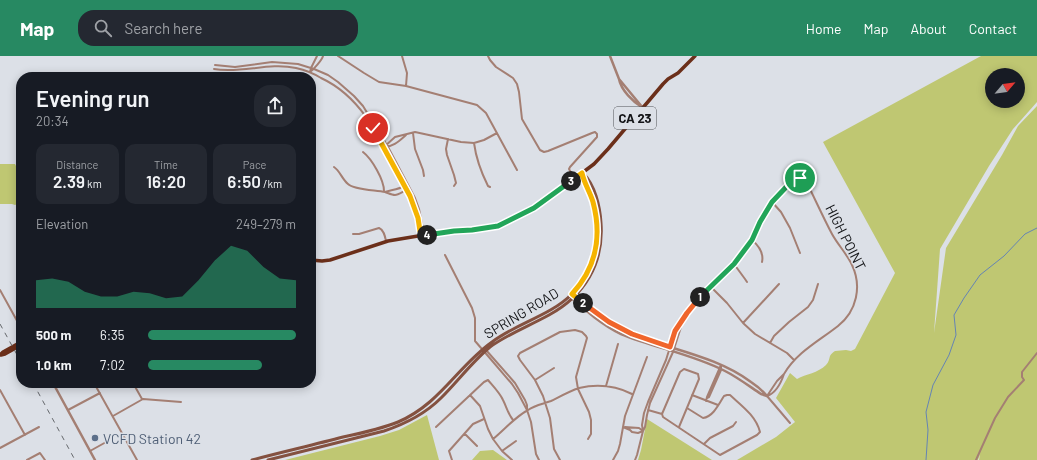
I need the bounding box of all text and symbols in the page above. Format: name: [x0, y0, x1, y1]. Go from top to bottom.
search box: [78, 10, 358, 46]
text: Map: [20, 17, 54, 40]
icon: search: [92, 17, 114, 39]
text: Search here: [124, 19, 202, 37]
text: Home: [806, 20, 842, 37]
text: Map: [864, 20, 888, 37]
text: About: [910, 20, 947, 37]
text: Contact: [969, 20, 1017, 37]
north arrow: [985, 68, 1025, 108]
map controls: [985, 68, 1025, 108]
text: Evening run: [36, 85, 150, 111]
button: share: [254, 85, 296, 127]
road number: CA 23: [614, 107, 656, 129]
pin: [356, 111, 390, 145]
text: 20:34: [36, 113, 69, 129]
icon: check: [362, 117, 384, 139]
text: Distance: [56, 158, 98, 171]
text: Time: [154, 158, 178, 171]
text: Pace: [243, 158, 266, 171]
pin: [783, 161, 817, 195]
icon: arrive: [789, 167, 811, 189]
text: 2.39: [53, 171, 85, 191]
text: 16:20: [146, 171, 186, 191]
text: 6:50: [227, 171, 261, 191]
pin: 3: [561, 171, 581, 191]
text: 3: [568, 174, 574, 187]
text: km: [85, 177, 102, 190]
text: /km: [261, 177, 282, 190]
street label: HIGH POINT: [822, 201, 870, 273]
text: Elevation: [36, 216, 88, 232]
text: 249–279 m: [236, 216, 296, 232]
pin: 4: [417, 225, 437, 245]
text: 4: [424, 228, 430, 241]
street label: SPRING ROAD: [481, 284, 561, 342]
pin: 1: [690, 287, 710, 307]
text: 1: [698, 290, 702, 303]
pin: 2: [573, 293, 593, 313]
text: 2: [580, 296, 586, 309]
text: 500 m: [36, 327, 71, 343]
text: 6:35: [100, 327, 124, 343]
text: 1.0 km: [36, 357, 72, 373]
text: 7:02: [100, 357, 125, 373]
place label: VCFD Station 42: [103, 430, 201, 447]
marker: VCFD Station 42: [90, 433, 100, 443]

